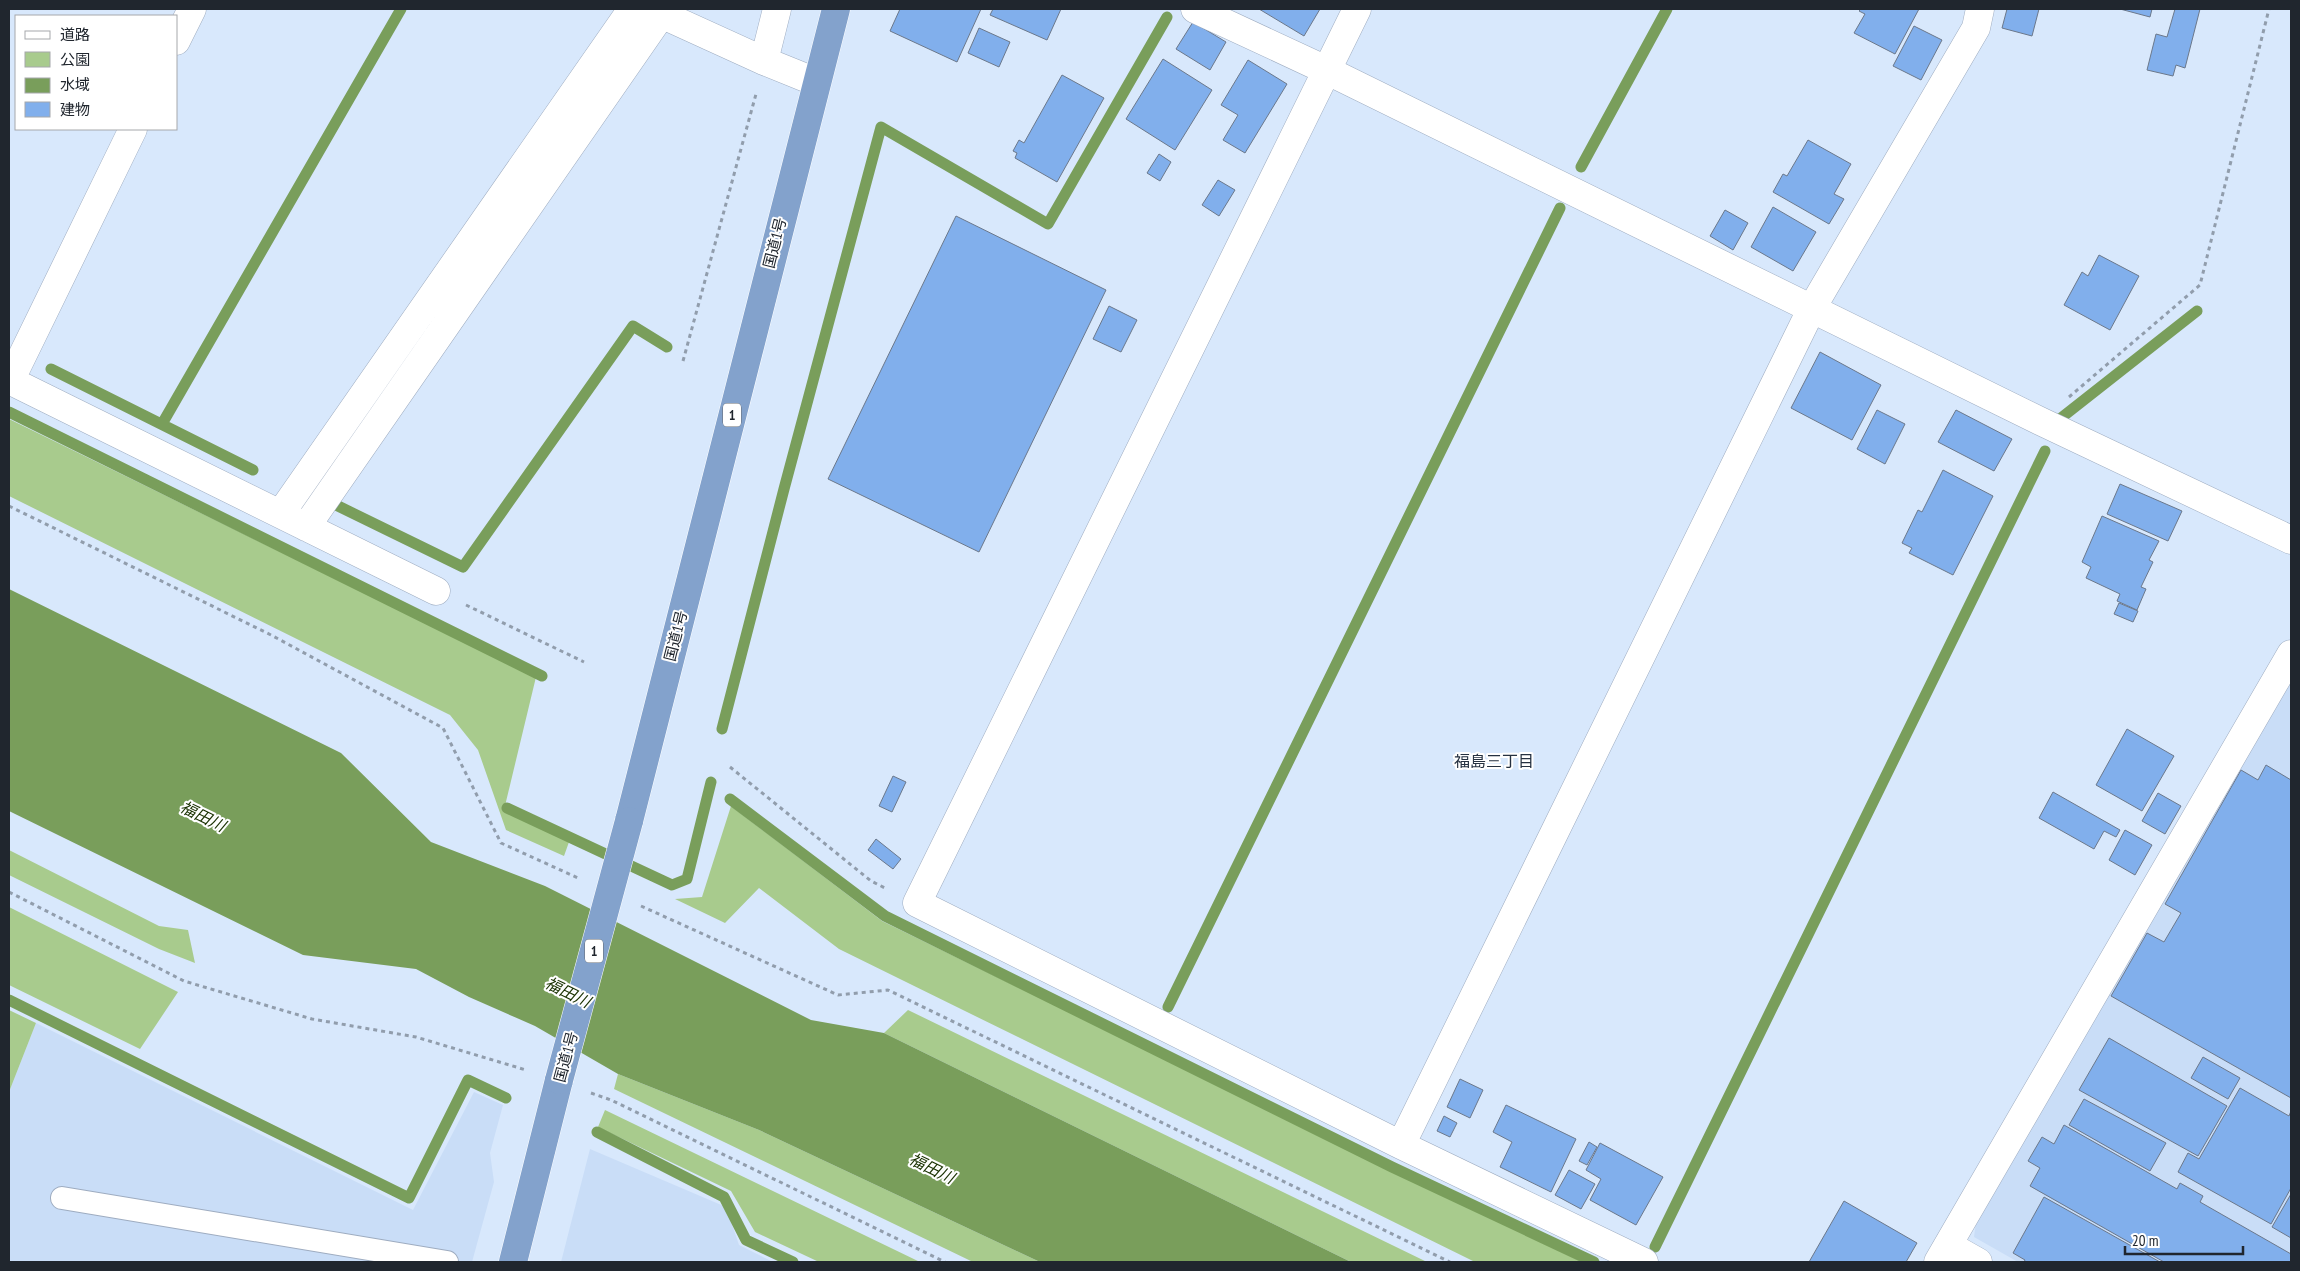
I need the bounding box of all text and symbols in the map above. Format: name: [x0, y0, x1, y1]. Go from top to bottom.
legend: [15, 15, 178, 130]
text: 道路: [60, 25, 90, 44]
text: 公園: [60, 50, 90, 69]
text: 水域: [60, 75, 90, 94]
text: 建物: [60, 100, 90, 119]
street label: 国道1号: [759, 215, 790, 270]
road number: 1: [723, 404, 741, 426]
street label: 国道1号: [660, 608, 691, 663]
district label: 福島三丁目: [1454, 751, 1534, 771]
water label: 福田川: [177, 796, 231, 836]
road number: 1: [585, 939, 603, 962]
water label: 福田川: [542, 972, 596, 1012]
street label: 国道1号: [550, 1029, 581, 1084]
water label: 福田川: [906, 1148, 960, 1188]
scale bar: [2125, 1224, 2242, 1256]
text: 20 m: [2132, 1231, 2158, 1250]

